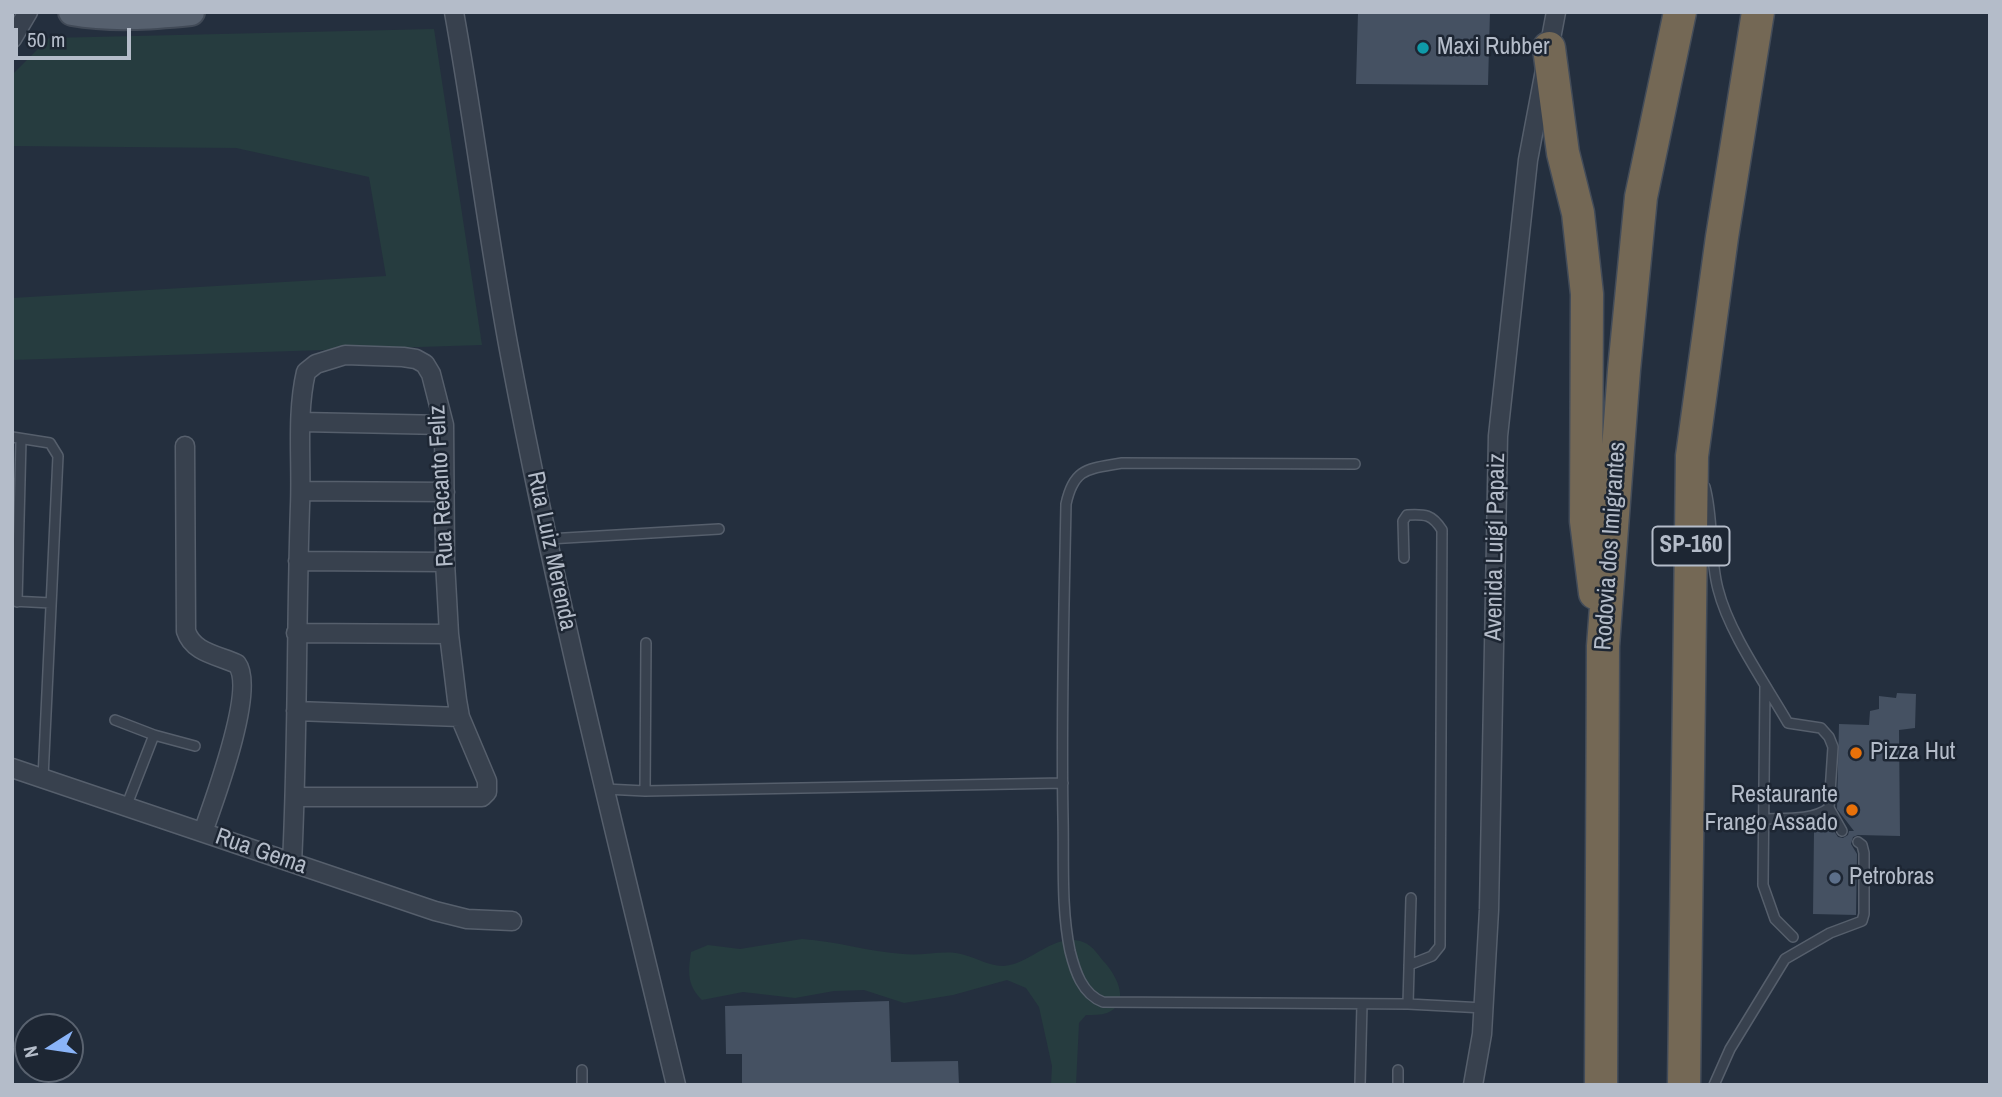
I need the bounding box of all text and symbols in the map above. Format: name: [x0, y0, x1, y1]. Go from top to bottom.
scale bar: [18, 14, 135, 58]
text: 50 m: [27, 25, 65, 54]
place label: Maxi Rubber: [1437, 34, 1550, 62]
marker: Maxi Rubber: [1415, 40, 1431, 56]
street label: Rua Recanto Feliz: [423, 404, 461, 568]
street label: Rodovia dos Imigrantes: [1589, 441, 1633, 651]
street label: Avenida Luigi Papaiz: [1480, 453, 1512, 641]
street label: Rua Luiz Merenda: [520, 469, 582, 633]
road number: SP-160: [1652, 526, 1730, 566]
place label: Pizza Hut: [1870, 739, 1955, 767]
marker: Pizza Hut: [1848, 745, 1864, 761]
place label: Restaurante Frango Assado: [1705, 782, 1838, 838]
marker: Restaurante Frango Assado: [1844, 802, 1860, 818]
street label: Rua Gema: [211, 823, 311, 881]
place label: Petrobras: [1849, 864, 1934, 892]
marker: Petrobras: [1827, 870, 1843, 886]
north arrow: [14, 1013, 84, 1083]
text: N: [17, 1044, 44, 1060]

